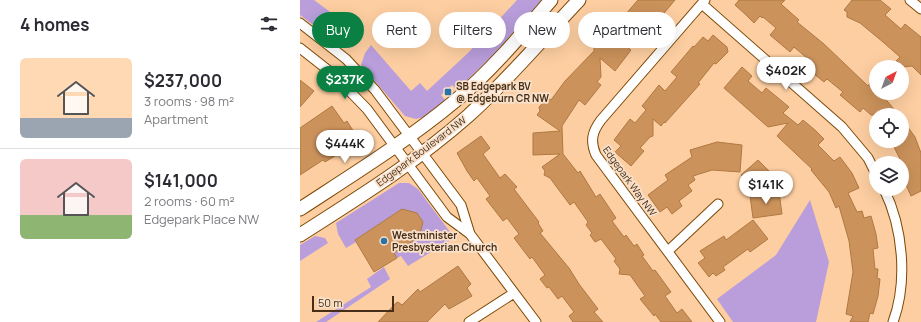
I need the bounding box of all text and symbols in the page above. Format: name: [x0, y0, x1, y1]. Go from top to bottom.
chip: Buy: [312, 12, 364, 48]
chip: Rent: [372, 12, 431, 48]
chip: Filters: [439, 12, 506, 48]
chip: New: [514, 12, 570, 48]
chip: Apartment: [578, 12, 676, 48]
text: 4 homes: [20, 13, 89, 36]
icon: filters: [258, 13, 280, 35]
pin: $402K: [758, 57, 814, 91]
north arrow: [869, 60, 909, 100]
map controls: [869, 60, 909, 196]
text: $402K: [766, 61, 806, 79]
pin: $237K: [317, 66, 373, 100]
text: $237,000: [144, 69, 222, 92]
text: $237K: [326, 70, 364, 88]
icon: home: [52, 74, 100, 122]
place label: SB Edgepark BV @ Edgeburn CR NW: [456, 79, 549, 105]
marker: SB Edgepark BV @ Edgeburn CR NW: [443, 87, 453, 97]
text: 3 rooms · 98 m²: [144, 92, 234, 110]
button: locate: [869, 108, 909, 148]
text: Apartment: [144, 110, 208, 128]
street label: Edgepark Boulevard NW: [373, 112, 469, 189]
pin: $444K: [317, 130, 373, 164]
text: $444K: [325, 134, 365, 152]
street label: Edgepark Way NW: [600, 143, 660, 219]
button: layers: [869, 156, 909, 196]
text: $141,000: [144, 169, 218, 192]
pin: $141K: [738, 171, 794, 205]
icon: home: [52, 175, 100, 223]
text: $141K: [748, 175, 784, 193]
text: 2 rooms · 60 m²: [144, 192, 235, 210]
text: Edgepark Place NW: [144, 210, 259, 228]
place label: Westminister Presbysterian Church: [392, 228, 497, 254]
marker: Westminister Presbysterian Church: [379, 236, 389, 246]
scale bar: [312, 294, 394, 313]
text: 50 m: [318, 295, 343, 310]

